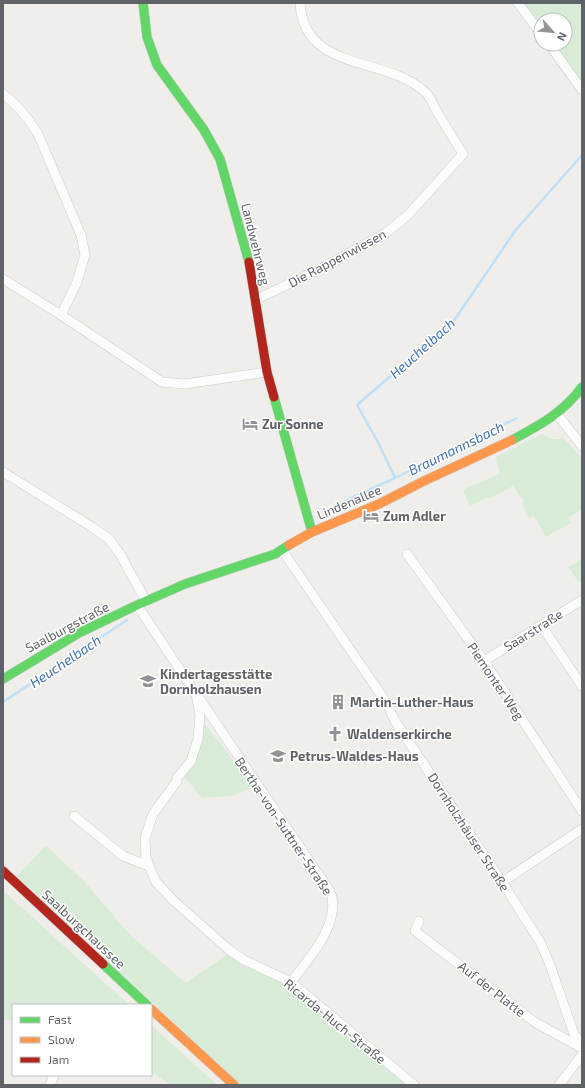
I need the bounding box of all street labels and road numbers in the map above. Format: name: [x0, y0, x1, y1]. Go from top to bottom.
street label: Landwehrweg: [238, 201, 274, 287]
street label: Die Rappenwiesen: [285, 225, 389, 291]
street label: Lindenallee: [314, 481, 384, 523]
street label: Saalburgstraße: [22, 598, 112, 656]
street label: Saarstraße: [501, 606, 565, 654]
street label: Piemonter Weg: [464, 639, 528, 723]
street label: Bertha-von-Suttner-Straße: [232, 754, 336, 898]
street label: Dornholzhäuser Straße: [425, 770, 513, 894]
street label: Saalburgchaussee: [39, 886, 129, 972]
street label: Auf der Platte: [455, 958, 529, 1020]
street label: Ricarda-Huch-Straße: [281, 975, 389, 1067]

